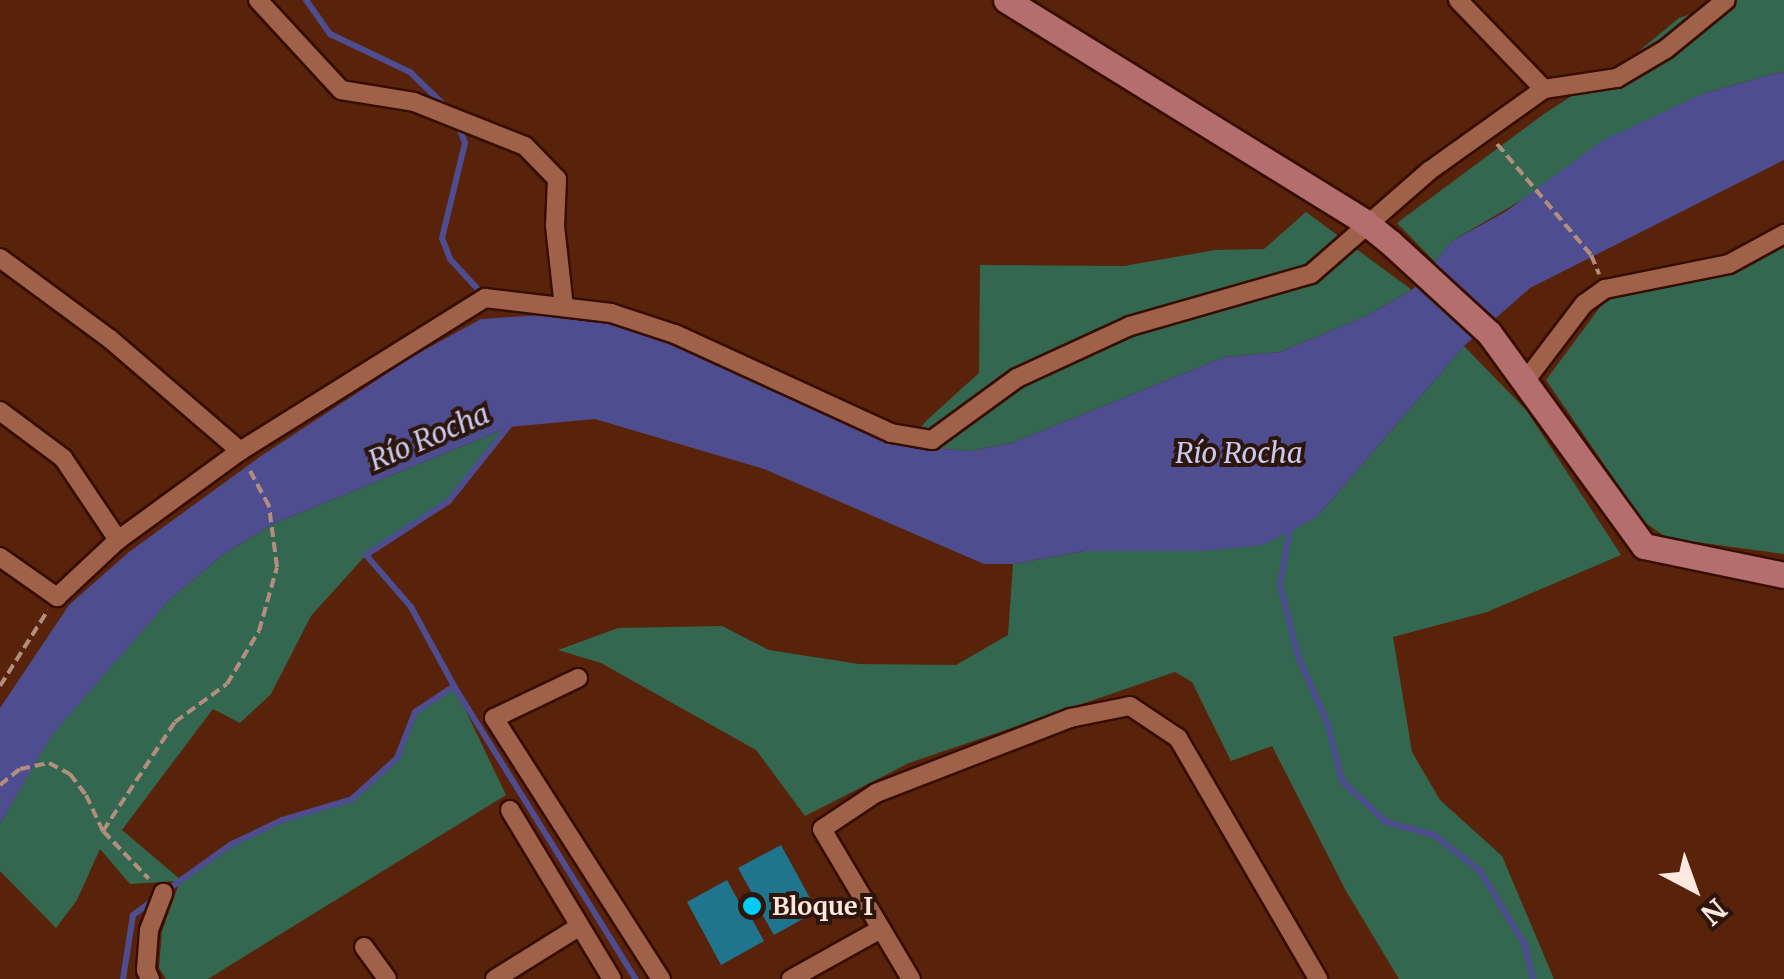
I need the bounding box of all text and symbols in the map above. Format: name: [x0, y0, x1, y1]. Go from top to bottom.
water label: Río Rocha: [364, 397, 494, 477]
water label: Río Rocha: [1175, 436, 1303, 470]
north arrow: [1644, 839, 1744, 939]
place label: Bloque I: [772, 891, 873, 921]
text: N: [1694, 891, 1734, 932]
marker: Bloque I: [741, 895, 763, 917]

